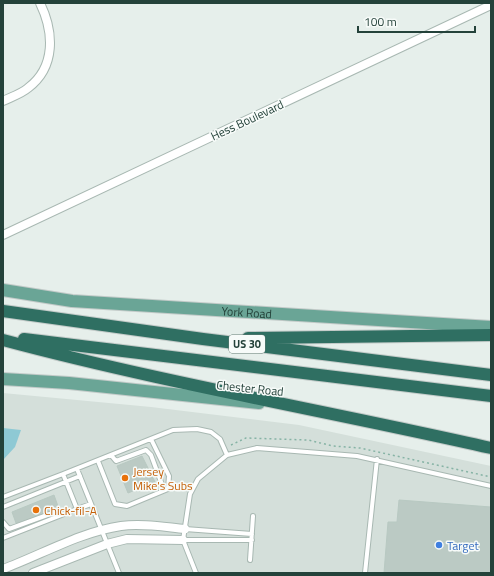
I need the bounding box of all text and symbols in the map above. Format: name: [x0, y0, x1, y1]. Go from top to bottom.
scale bar: [358, 8, 475, 34]
text: 100 m: [364, 12, 397, 31]
street label: Hess Boulevard: [207, 95, 287, 145]
street label: York Road: [221, 301, 273, 323]
road number: US 30: [229, 335, 265, 353]
street label: Chester Road: [215, 375, 285, 401]
place label: Jersey Mike's Subs: [133, 462, 193, 495]
marker: Jersey Mike's Subs: [120, 473, 130, 483]
place label: Chick-fil-A: [44, 501, 97, 520]
marker: Chick-fil-A: [31, 505, 41, 515]
place label: Target: [447, 536, 480, 555]
marker: Target: [434, 540, 444, 550]

